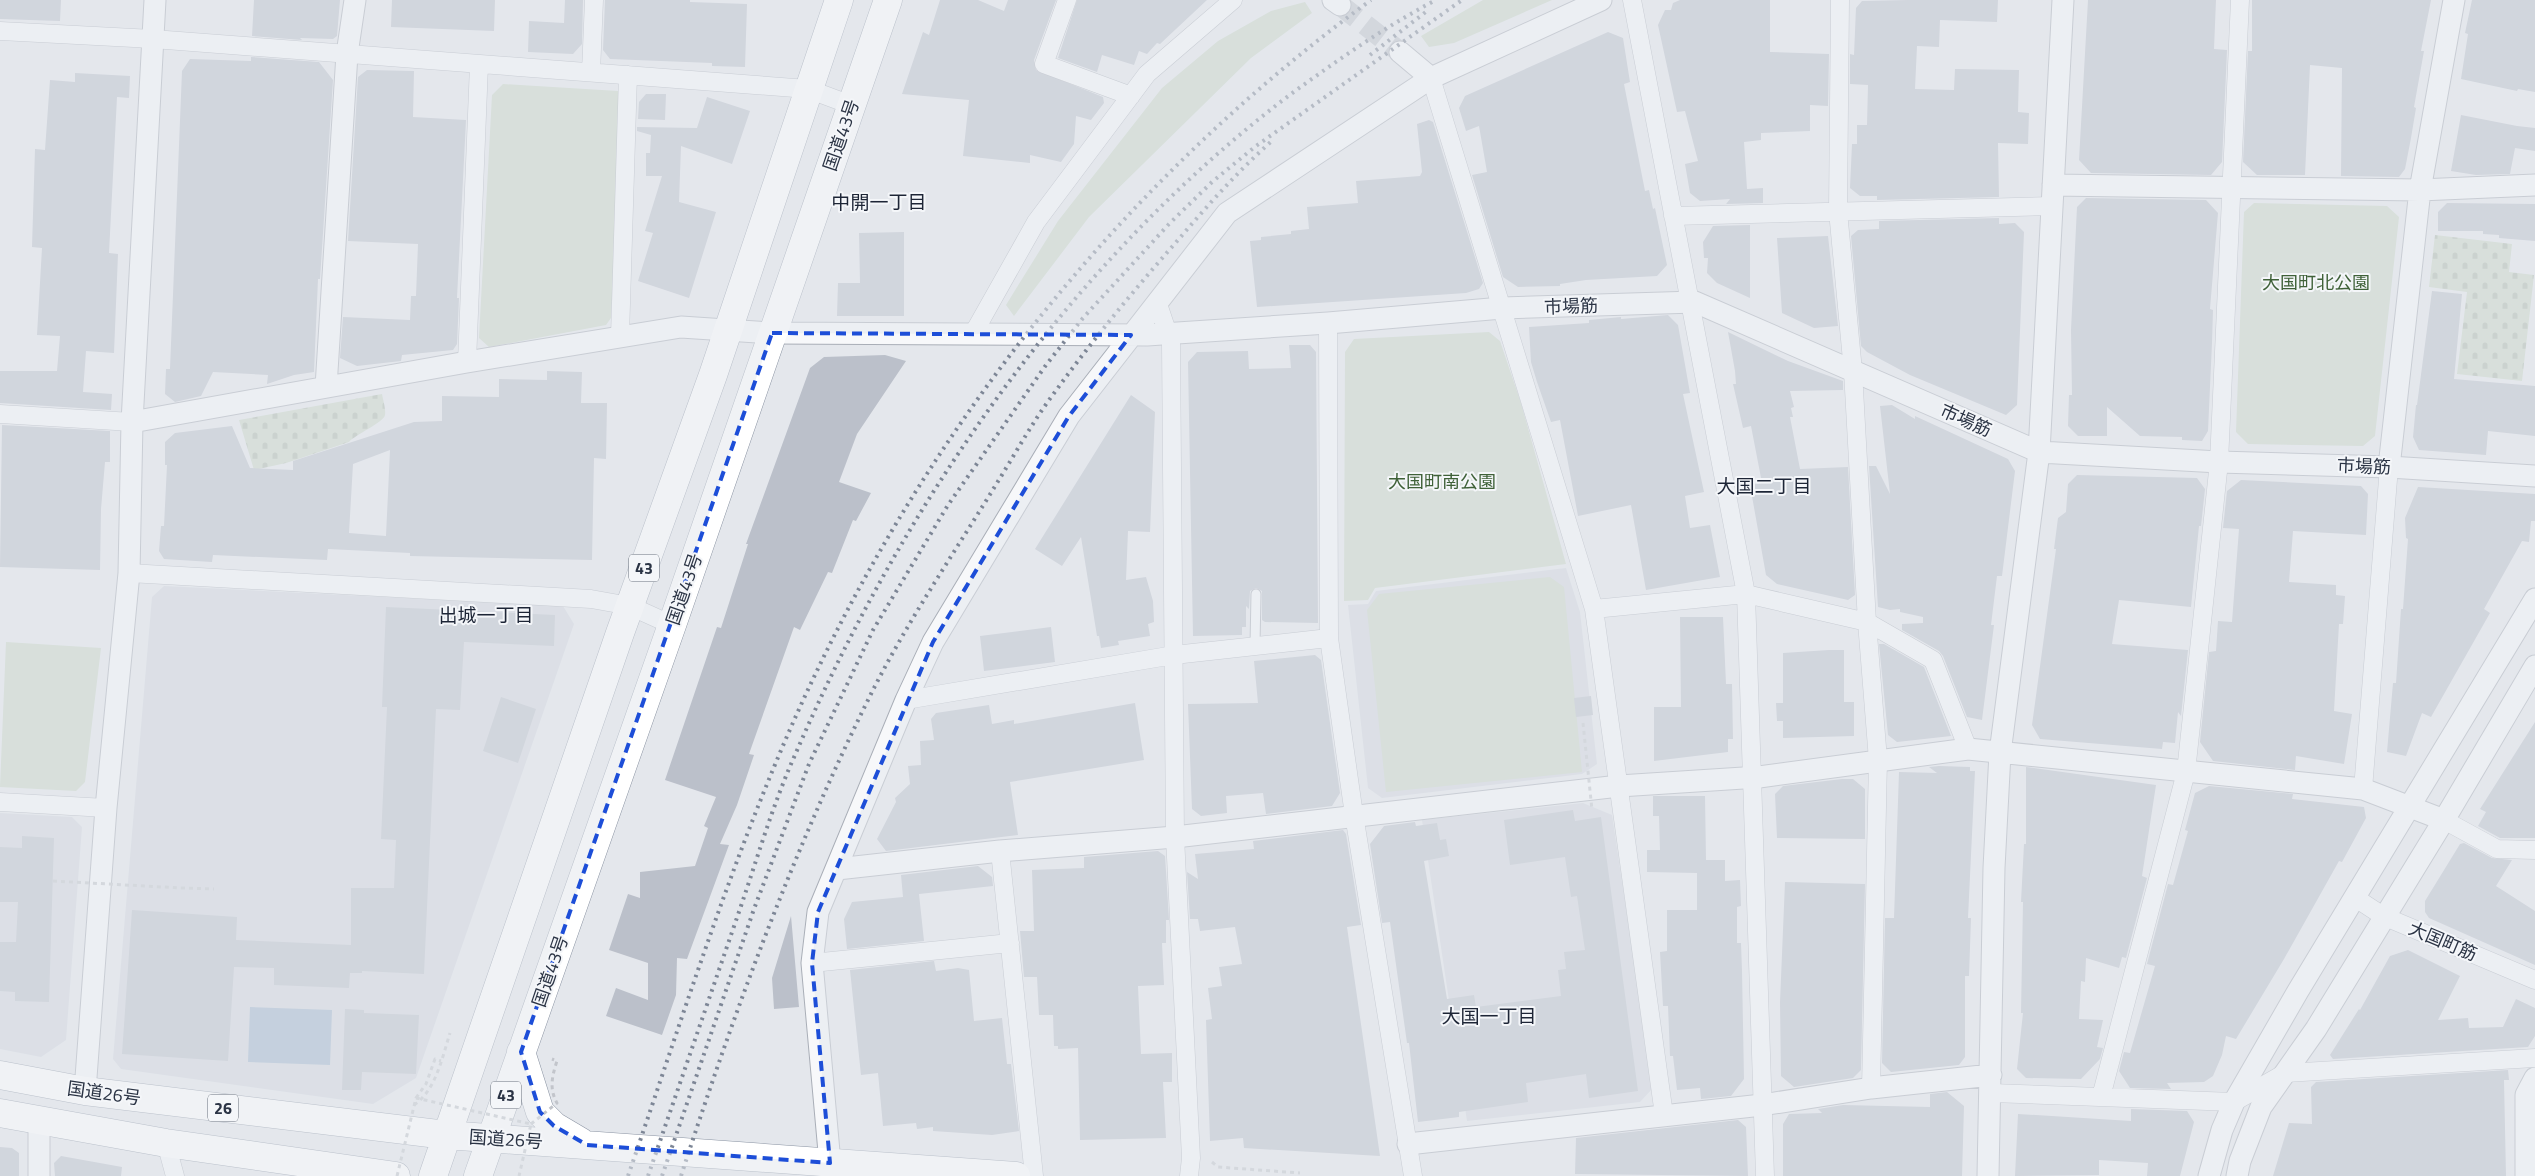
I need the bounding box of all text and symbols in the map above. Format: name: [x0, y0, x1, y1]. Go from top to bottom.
street label: 国道43号: [816, 96, 866, 174]
district label: 中開一丁目: [831, 187, 927, 216]
park label: 大国町北公園: [2262, 269, 2370, 296]
street label: 市場筋: [1544, 292, 1598, 320]
street label: 市場筋: [1936, 397, 1996, 443]
street label: 市場筋: [2337, 452, 2391, 480]
park label: 大国町南公園: [1388, 468, 1496, 495]
district label: 大国二丁目: [1716, 471, 1812, 500]
street label: 国道43号: [659, 550, 709, 628]
road number: 43: [629, 554, 659, 582]
district label: 出城一丁目: [438, 600, 534, 629]
street label: 大国町筋: [2405, 915, 2481, 967]
street label: 国道43号: [525, 932, 575, 1010]
district label: 大国一丁目: [1441, 1001, 1537, 1030]
street label: 国道26号: [65, 1074, 143, 1112]
road number: 43: [491, 1082, 521, 1108]
road number: 26: [208, 1094, 238, 1122]
street label: 国道26号: [468, 1123, 544, 1155]

